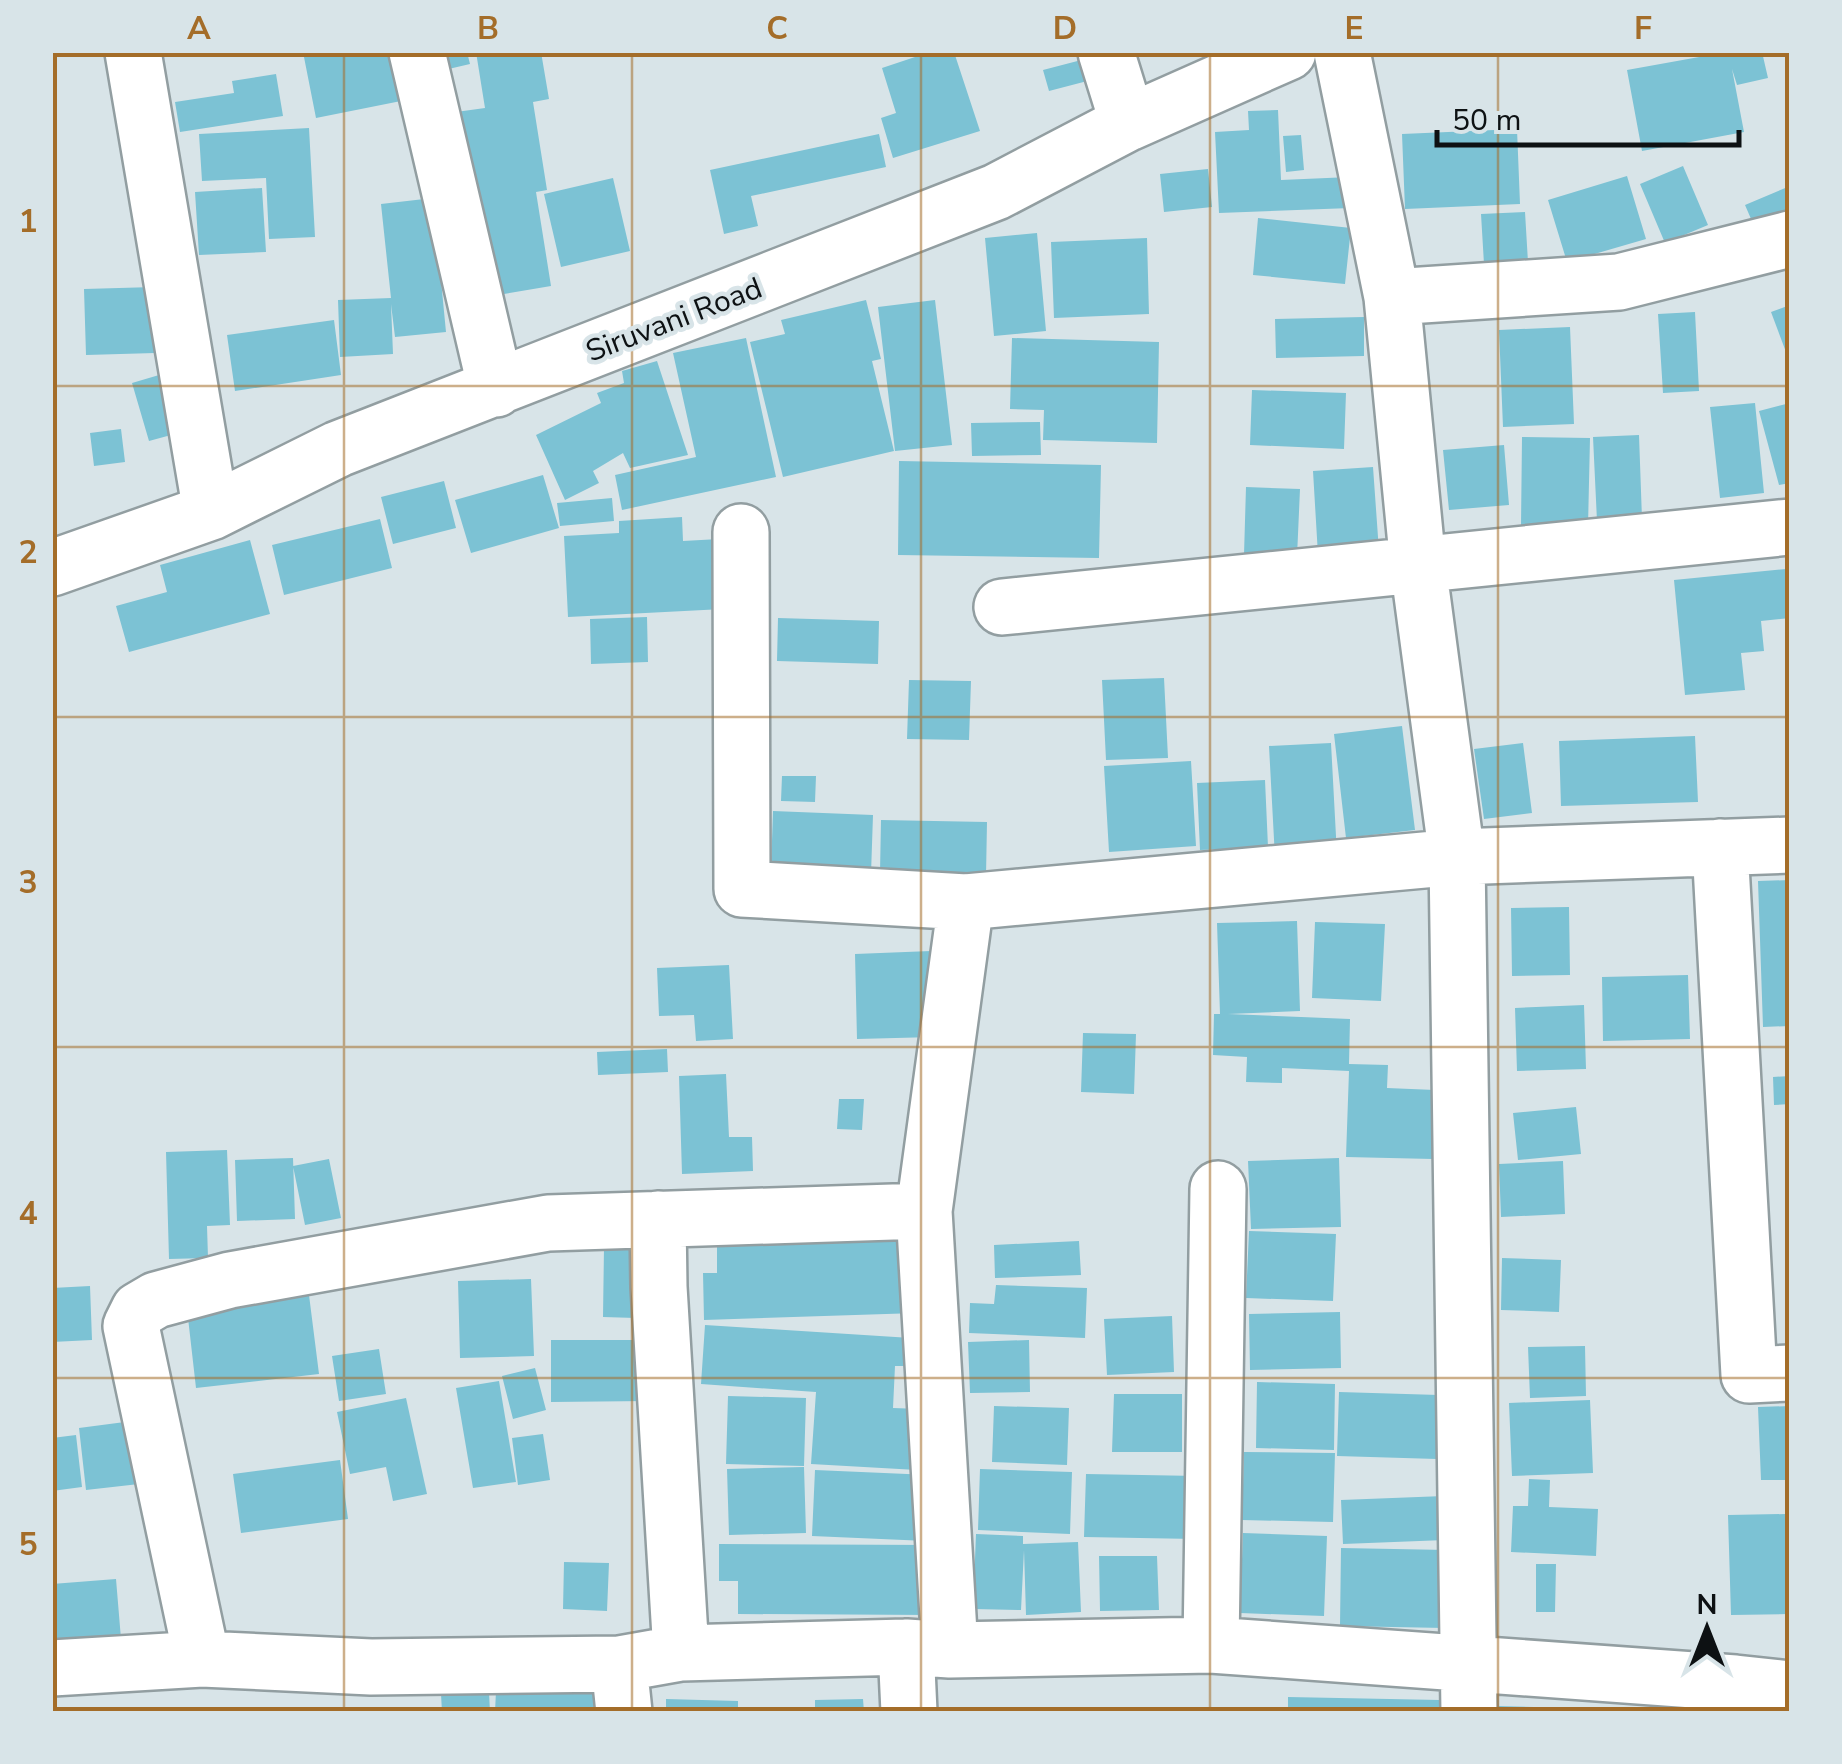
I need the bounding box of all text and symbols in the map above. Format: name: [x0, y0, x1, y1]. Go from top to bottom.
text: A: [187, 7, 211, 50]
text: B: [477, 7, 499, 50]
text: C: [766, 7, 788, 50]
text: D: [1053, 7, 1077, 50]
text: E: [1344, 7, 1364, 50]
text: F: [1634, 7, 1652, 50]
scale bar: [1437, 85, 1740, 147]
text: 50 m: [1452, 100, 1521, 141]
text: 1: [18, 200, 38, 243]
street label: Siruvani Road: [580, 268, 768, 372]
text: 2: [18, 531, 38, 574]
text: 3: [18, 861, 38, 904]
text: 4: [18, 1192, 38, 1235]
text: 5: [18, 1523, 38, 1566]
north arrow: [1657, 1579, 1757, 1679]
text: N: [1697, 1586, 1717, 1624]

